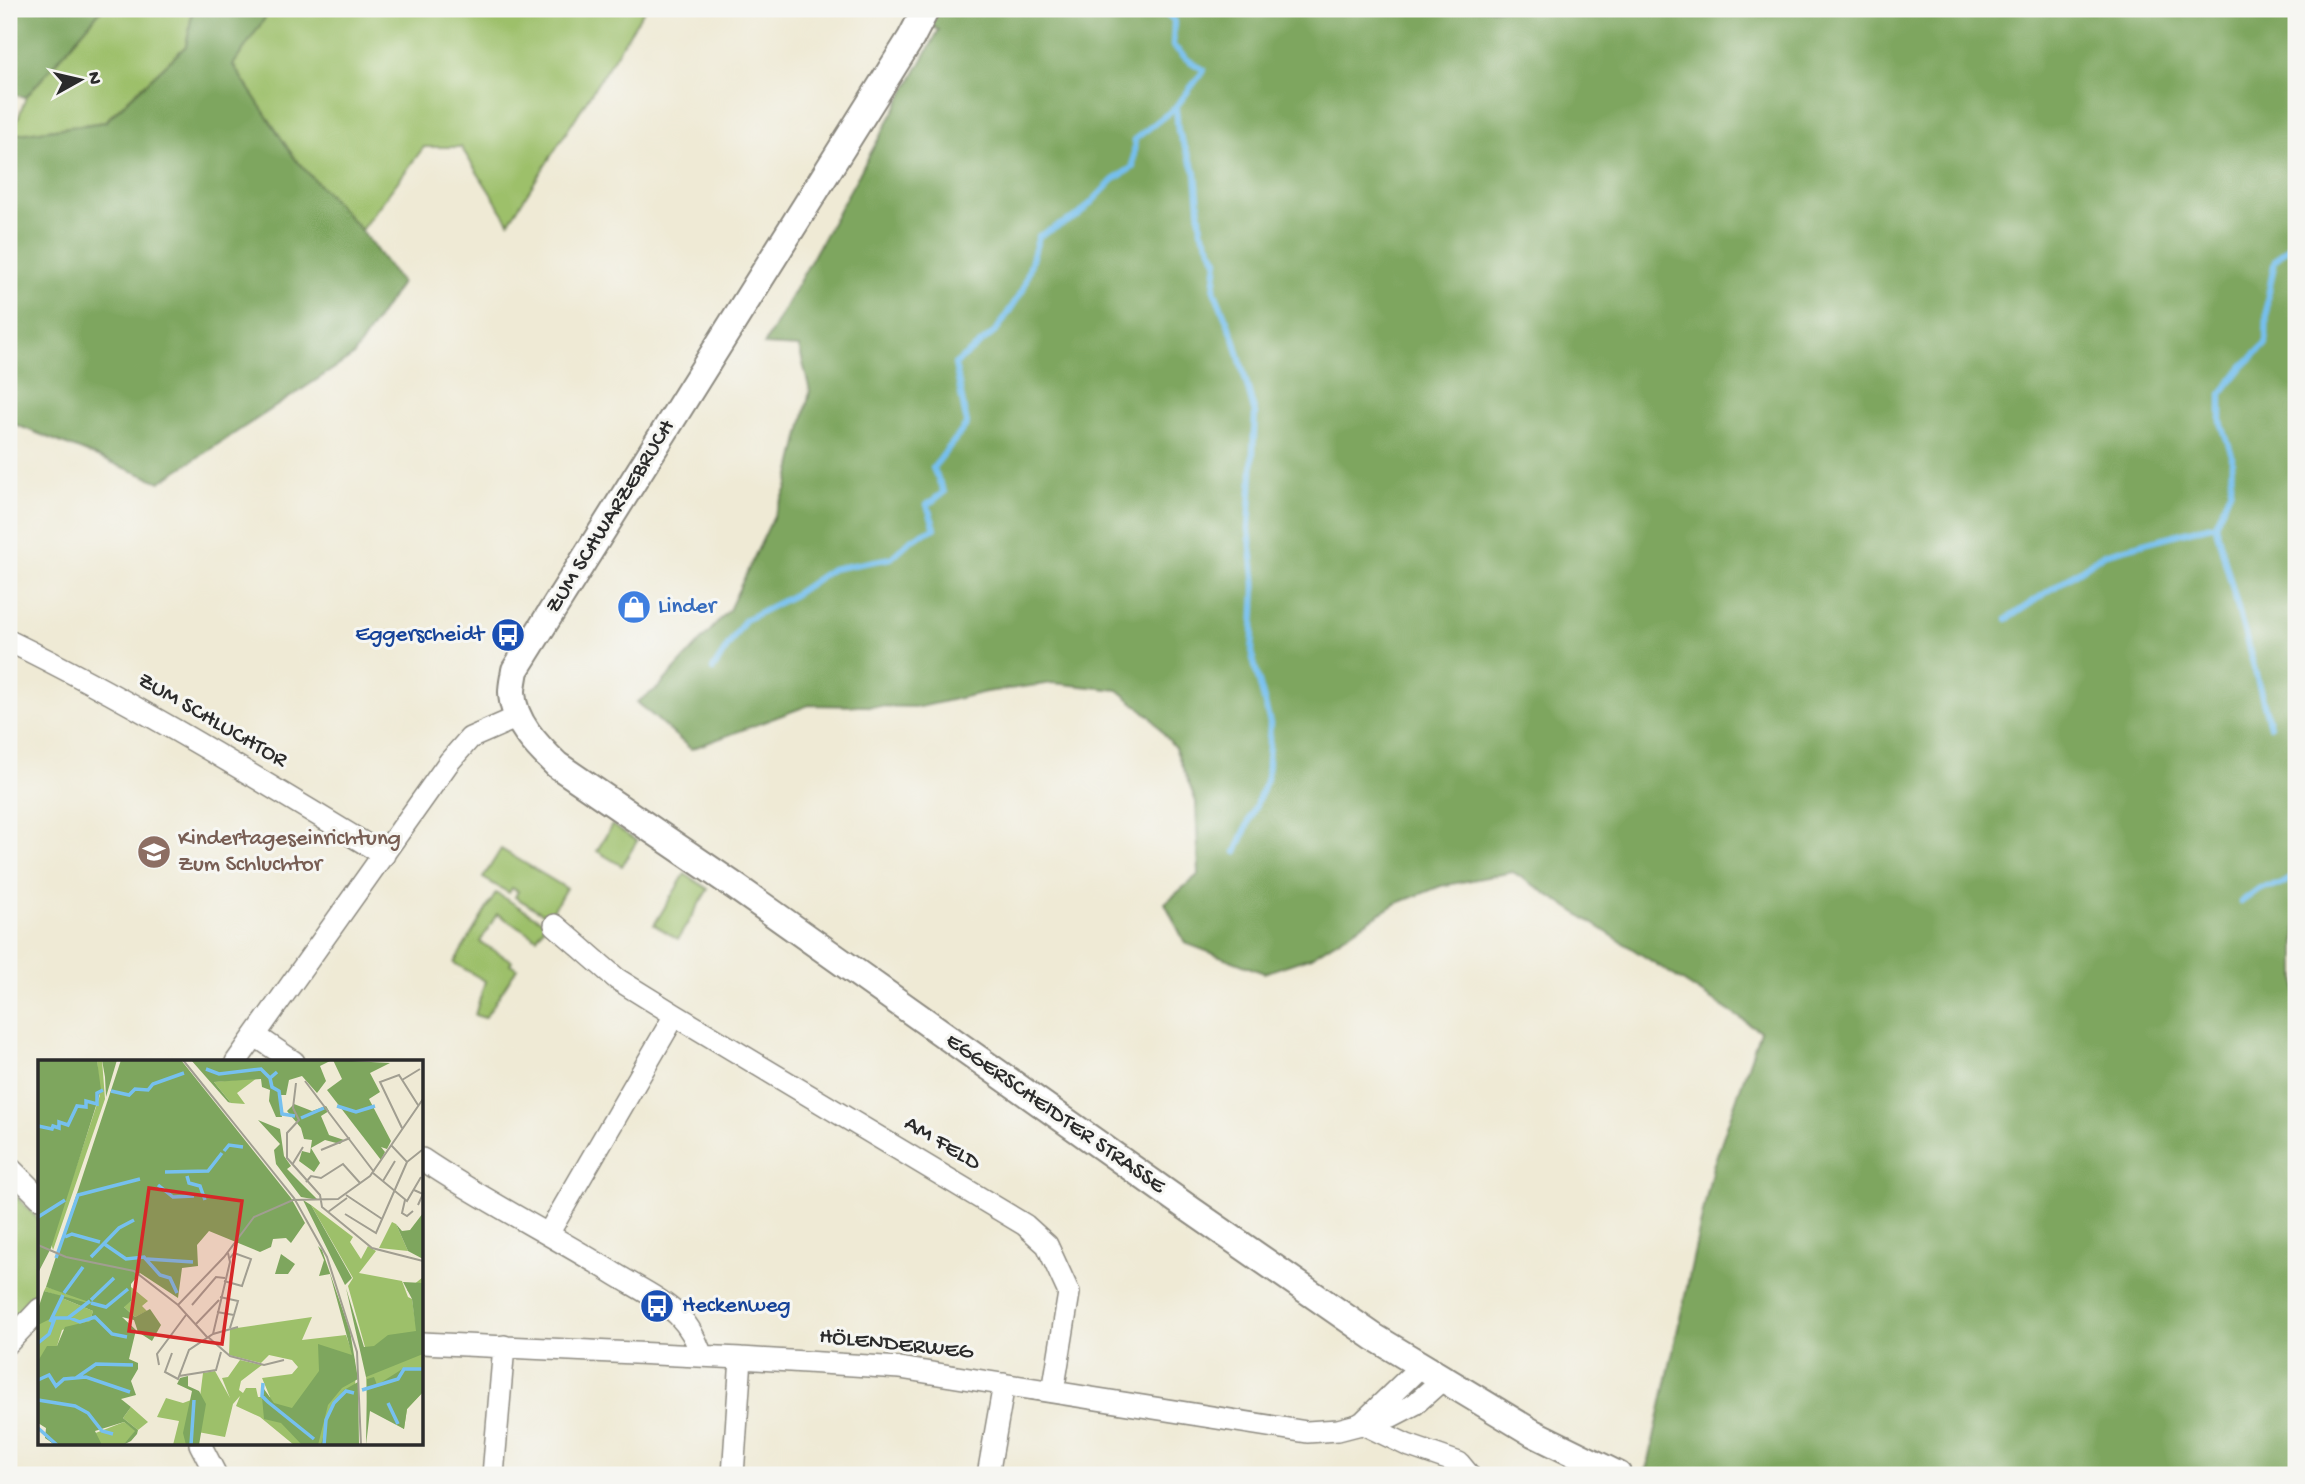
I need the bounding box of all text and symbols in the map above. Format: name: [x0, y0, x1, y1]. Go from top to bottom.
north arrow: [46, 46, 116, 116]
text: N: [81, 70, 106, 86]
street label: ZUM SCHWARZEBRUCH: [540, 415, 682, 619]
shop icon: Linder: [615, 588, 653, 626]
place label: Linder: [658, 594, 718, 621]
bus stop icon: Eggerscheidt: [489, 616, 527, 654]
place label: Eggerscheidt: [355, 622, 486, 649]
street label: ZUM SCHLUCHTOR: [133, 667, 292, 775]
place label: Kindertageseinrichtung Zum Schluchtor: [178, 826, 401, 879]
school or university icon: Kindertageseinrichtung Zum Schluchtor: [135, 833, 173, 871]
street label: EGGERSCHEIDTER STRASSE: [940, 1028, 1172, 1201]
inset map: [38, 1060, 424, 1446]
street label: AM FELD: [899, 1111, 986, 1178]
bus stop icon: Heckenweg: [638, 1287, 676, 1325]
place label: Heckenweg: [682, 1293, 791, 1320]
street label: HÖLENDERWEG: [818, 1323, 976, 1367]

